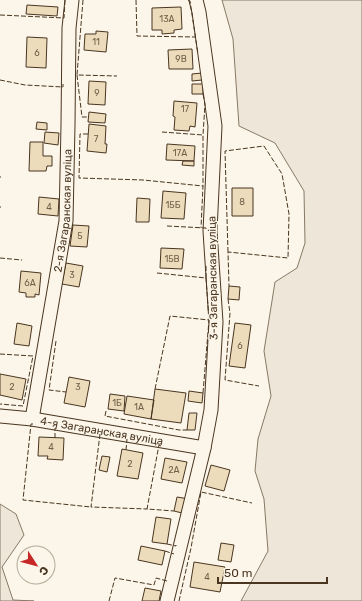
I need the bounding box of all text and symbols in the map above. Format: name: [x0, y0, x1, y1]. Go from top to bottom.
house number: 13А: [159, 14, 175, 24]
house number: 11: [92, 37, 100, 47]
house number: 6: [34, 48, 40, 58]
house number: 9В: [175, 54, 187, 64]
house number: 9: [94, 88, 100, 98]
house number: 17: [181, 104, 190, 114]
house number: 7: [94, 134, 99, 144]
house number: 17А: [173, 148, 187, 158]
street label: 2-я Загаранская вуліца: [51, 149, 74, 273]
house number: 8: [239, 197, 245, 207]
house number: 15Б: [166, 200, 181, 210]
house number: 4: [46, 202, 52, 212]
street label: 3-я Загаранская вуліца: [205, 216, 221, 340]
house number: 5: [77, 231, 83, 241]
house number: 15В: [164, 254, 180, 264]
house number: 3: [69, 270, 75, 280]
house number: 6А: [24, 278, 36, 288]
house number: 6: [237, 341, 243, 351]
house number: 2: [9, 382, 15, 392]
house number: 3: [75, 382, 81, 392]
house number: 1Б: [112, 398, 122, 408]
house number: 1А: [134, 402, 144, 412]
street label: 4-я Загаранская вуліца: [40, 414, 164, 448]
house number: 4: [48, 442, 54, 452]
house number: 2: [127, 459, 133, 469]
house number: 2А: [168, 465, 180, 475]
north arrow: [16, 545, 56, 585]
scale bar: [218, 559, 327, 585]
text: С: [36, 564, 51, 578]
text: 50 m: [224, 566, 252, 580]
house number: 4: [204, 572, 210, 582]

